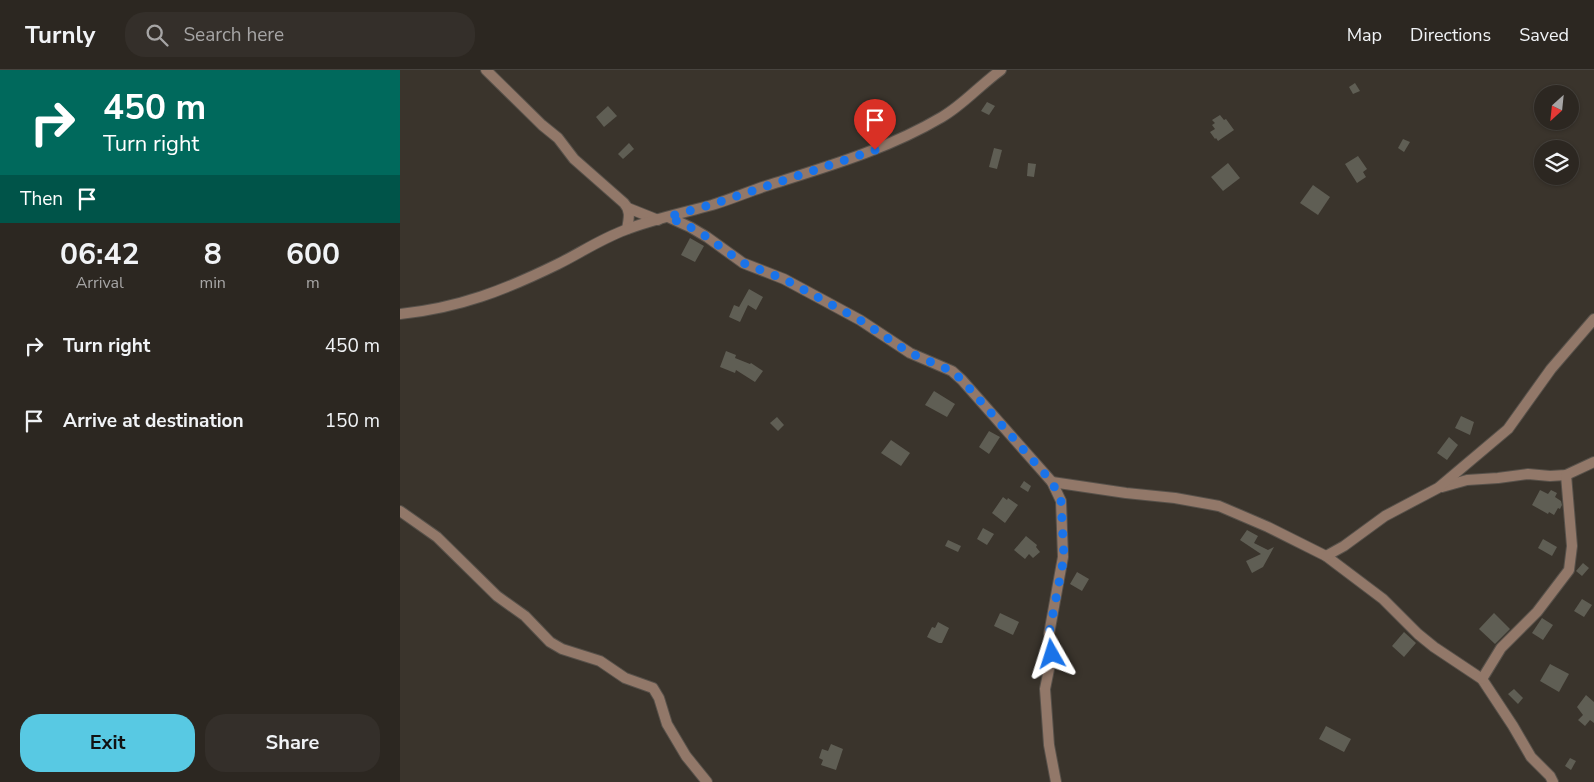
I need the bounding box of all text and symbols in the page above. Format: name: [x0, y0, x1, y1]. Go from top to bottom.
search box: [125, 12, 475, 57]
text: Turnly: [25, 19, 95, 51]
icon: search: [143, 21, 171, 49]
text: Search here: [183, 22, 284, 48]
text: Map: [1347, 23, 1382, 47]
text: Directions: [1410, 23, 1491, 47]
text: Saved: [1519, 23, 1569, 47]
text: 450 m: [103, 84, 206, 131]
north arrow: [1534, 85, 1579, 130]
map controls: [1534, 85, 1579, 185]
icon: right: [20, 90, 85, 155]
pin: [854, 99, 896, 150]
icon: arrive: [861, 106, 889, 134]
text: Turn right: [103, 129, 199, 159]
button: layers: [1534, 140, 1579, 185]
icon: arrive: [73, 185, 101, 213]
text: Then: [20, 186, 63, 212]
text: 06:42: [60, 234, 139, 275]
text: 8: [204, 234, 222, 275]
text: 600: [286, 234, 340, 275]
text: Arrival: [76, 272, 124, 294]
text: min: [199, 272, 226, 294]
text: m: [306, 272, 320, 294]
icon: right: [20, 332, 48, 360]
text: Turn right: [63, 333, 150, 359]
text: 450 m: [325, 333, 380, 359]
icon: arrive: [20, 407, 48, 435]
text: Arrive at destination: [63, 408, 244, 434]
text: 150 m: [325, 408, 380, 434]
position arrow: [1025, 627, 1077, 679]
button: Exit: [20, 714, 195, 772]
button: Share: [205, 714, 380, 772]

